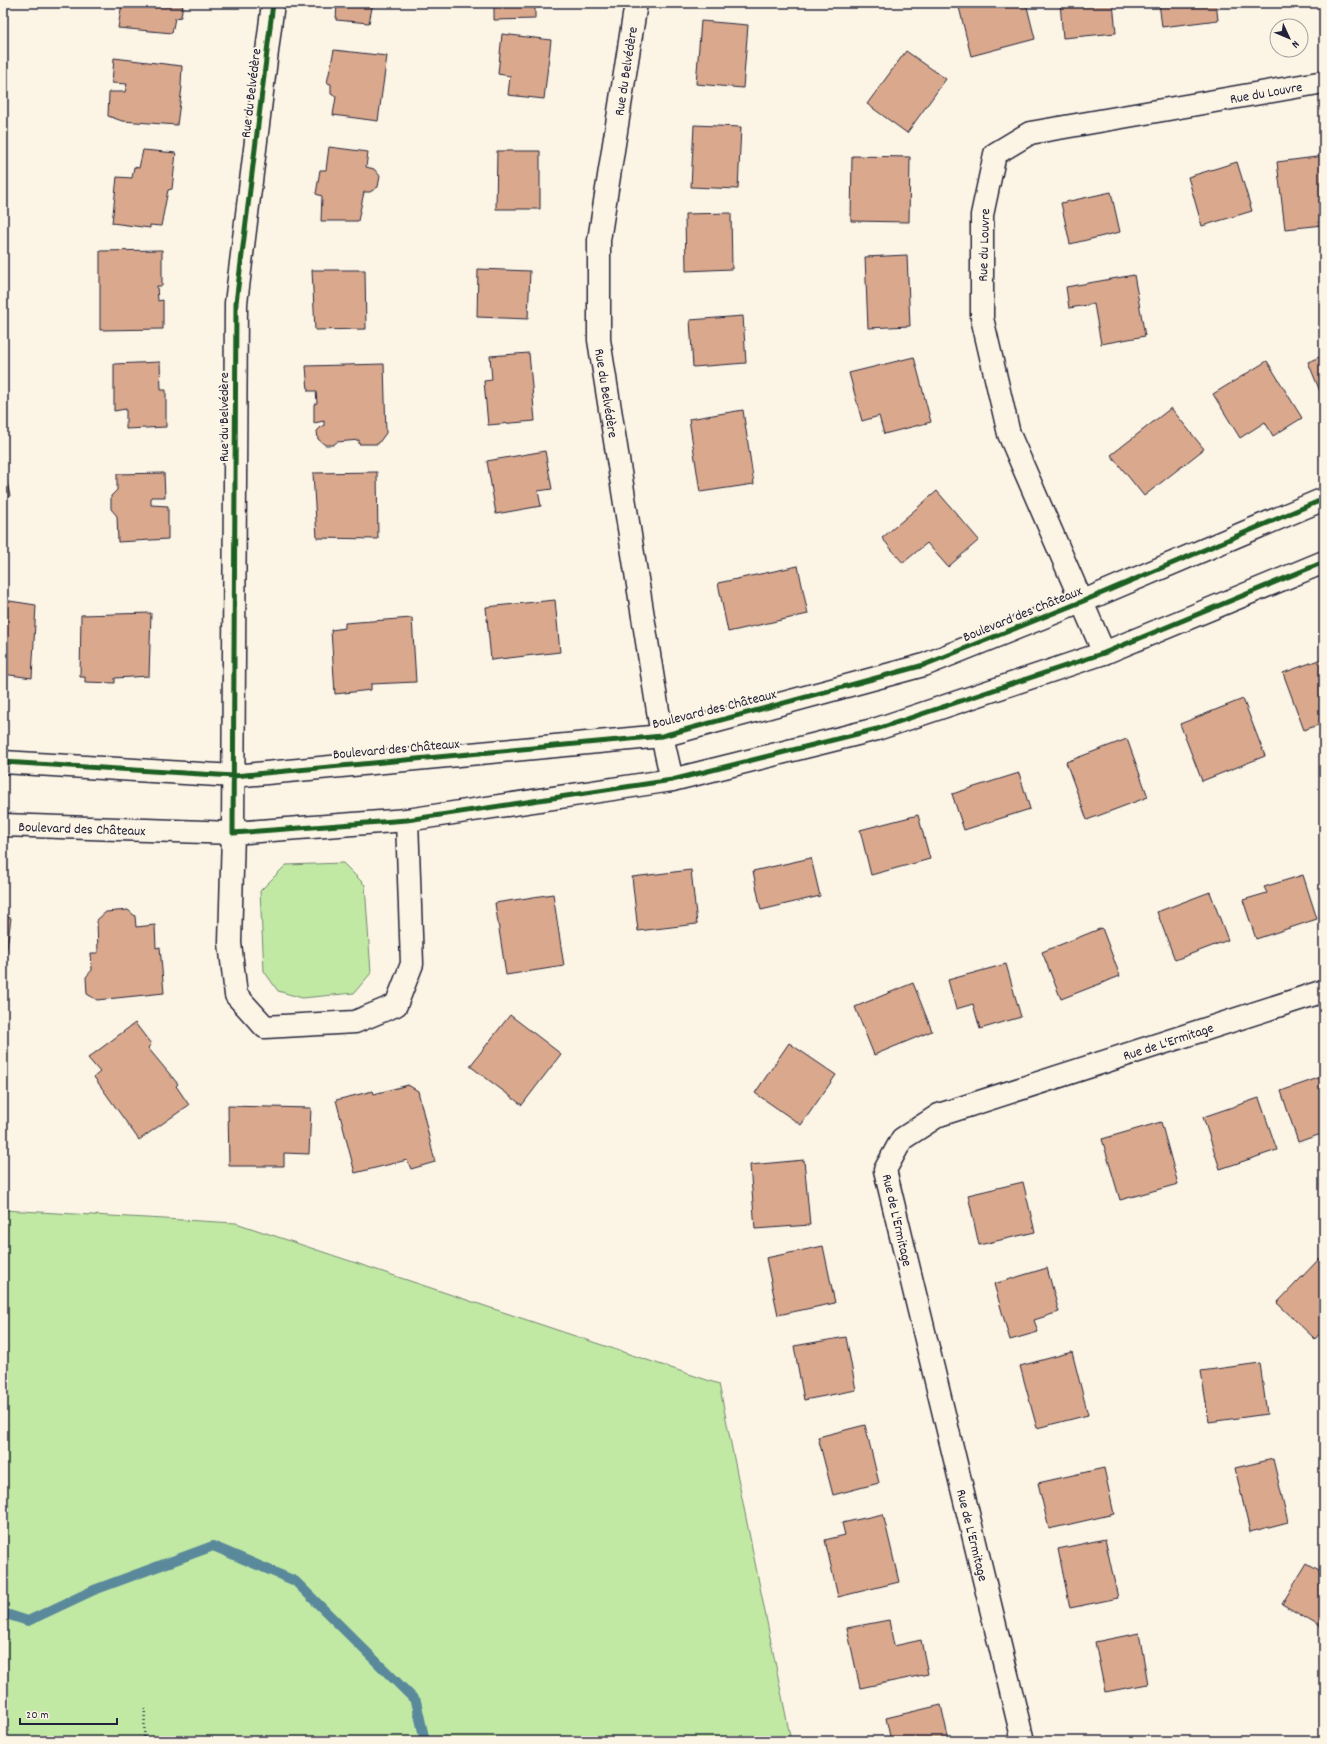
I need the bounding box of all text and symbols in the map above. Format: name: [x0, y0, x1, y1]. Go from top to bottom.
north arrow: [1269, 18, 1309, 58]
street label: Rue du Belvédère: [610, 25, 644, 117]
text: N: [1287, 36, 1302, 51]
street label: Rue du Belvédère: [237, 47, 267, 139]
street label: Rue du Louvre: [1229, 78, 1304, 110]
street label: Rue du Louvre: [974, 208, 996, 282]
street label: Rue du Belvédère: [588, 347, 622, 439]
street label: Rue du Belvédère: [215, 372, 235, 462]
street label: Boulevard des Châteaux: [960, 582, 1085, 648]
street label: Boulevard des Châteaux: [650, 685, 779, 735]
street label: Boulevard des Châteaux: [332, 734, 460, 765]
street label: Boulevard des Châteaux: [18, 818, 146, 842]
street label: Rue de L'Ermitage: [1121, 1019, 1217, 1067]
street label: Rue de L'Ermitage: [876, 1172, 916, 1269]
street label: Rue de L'Ermitage: [950, 1487, 992, 1584]
scale bar: [20, 1700, 117, 1726]
text: 20 m: [26, 1707, 49, 1724]

